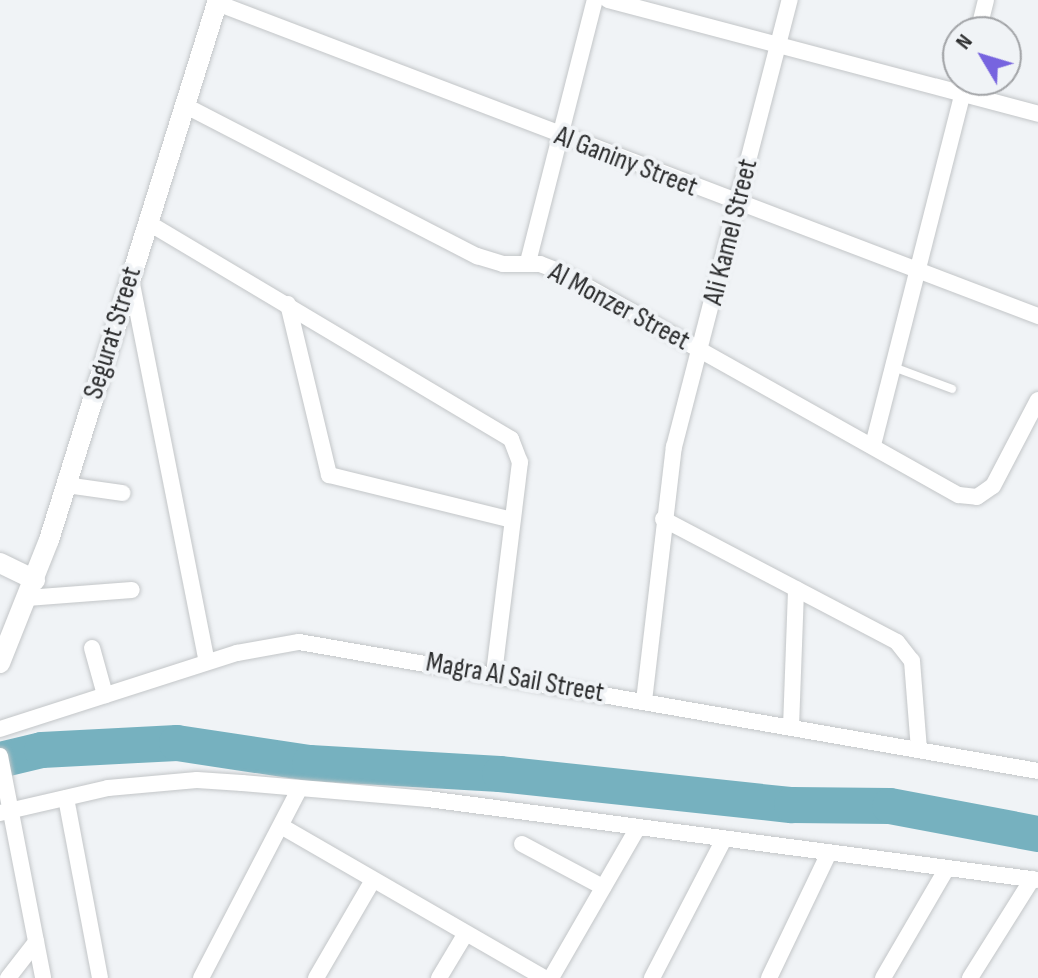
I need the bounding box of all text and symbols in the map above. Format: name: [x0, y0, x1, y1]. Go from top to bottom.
north arrow: [942, 16, 1022, 96]
text: N: [950, 29, 979, 55]
street label: Al Ganiny Street: [550, 119, 702, 205]
street label: Ali Kamel Street: [697, 156, 765, 308]
street label: Al Monzer Street: [543, 256, 695, 358]
street label: Segurat Street: [77, 263, 149, 403]
street label: Magra Al Sail Street: [423, 646, 607, 710]

